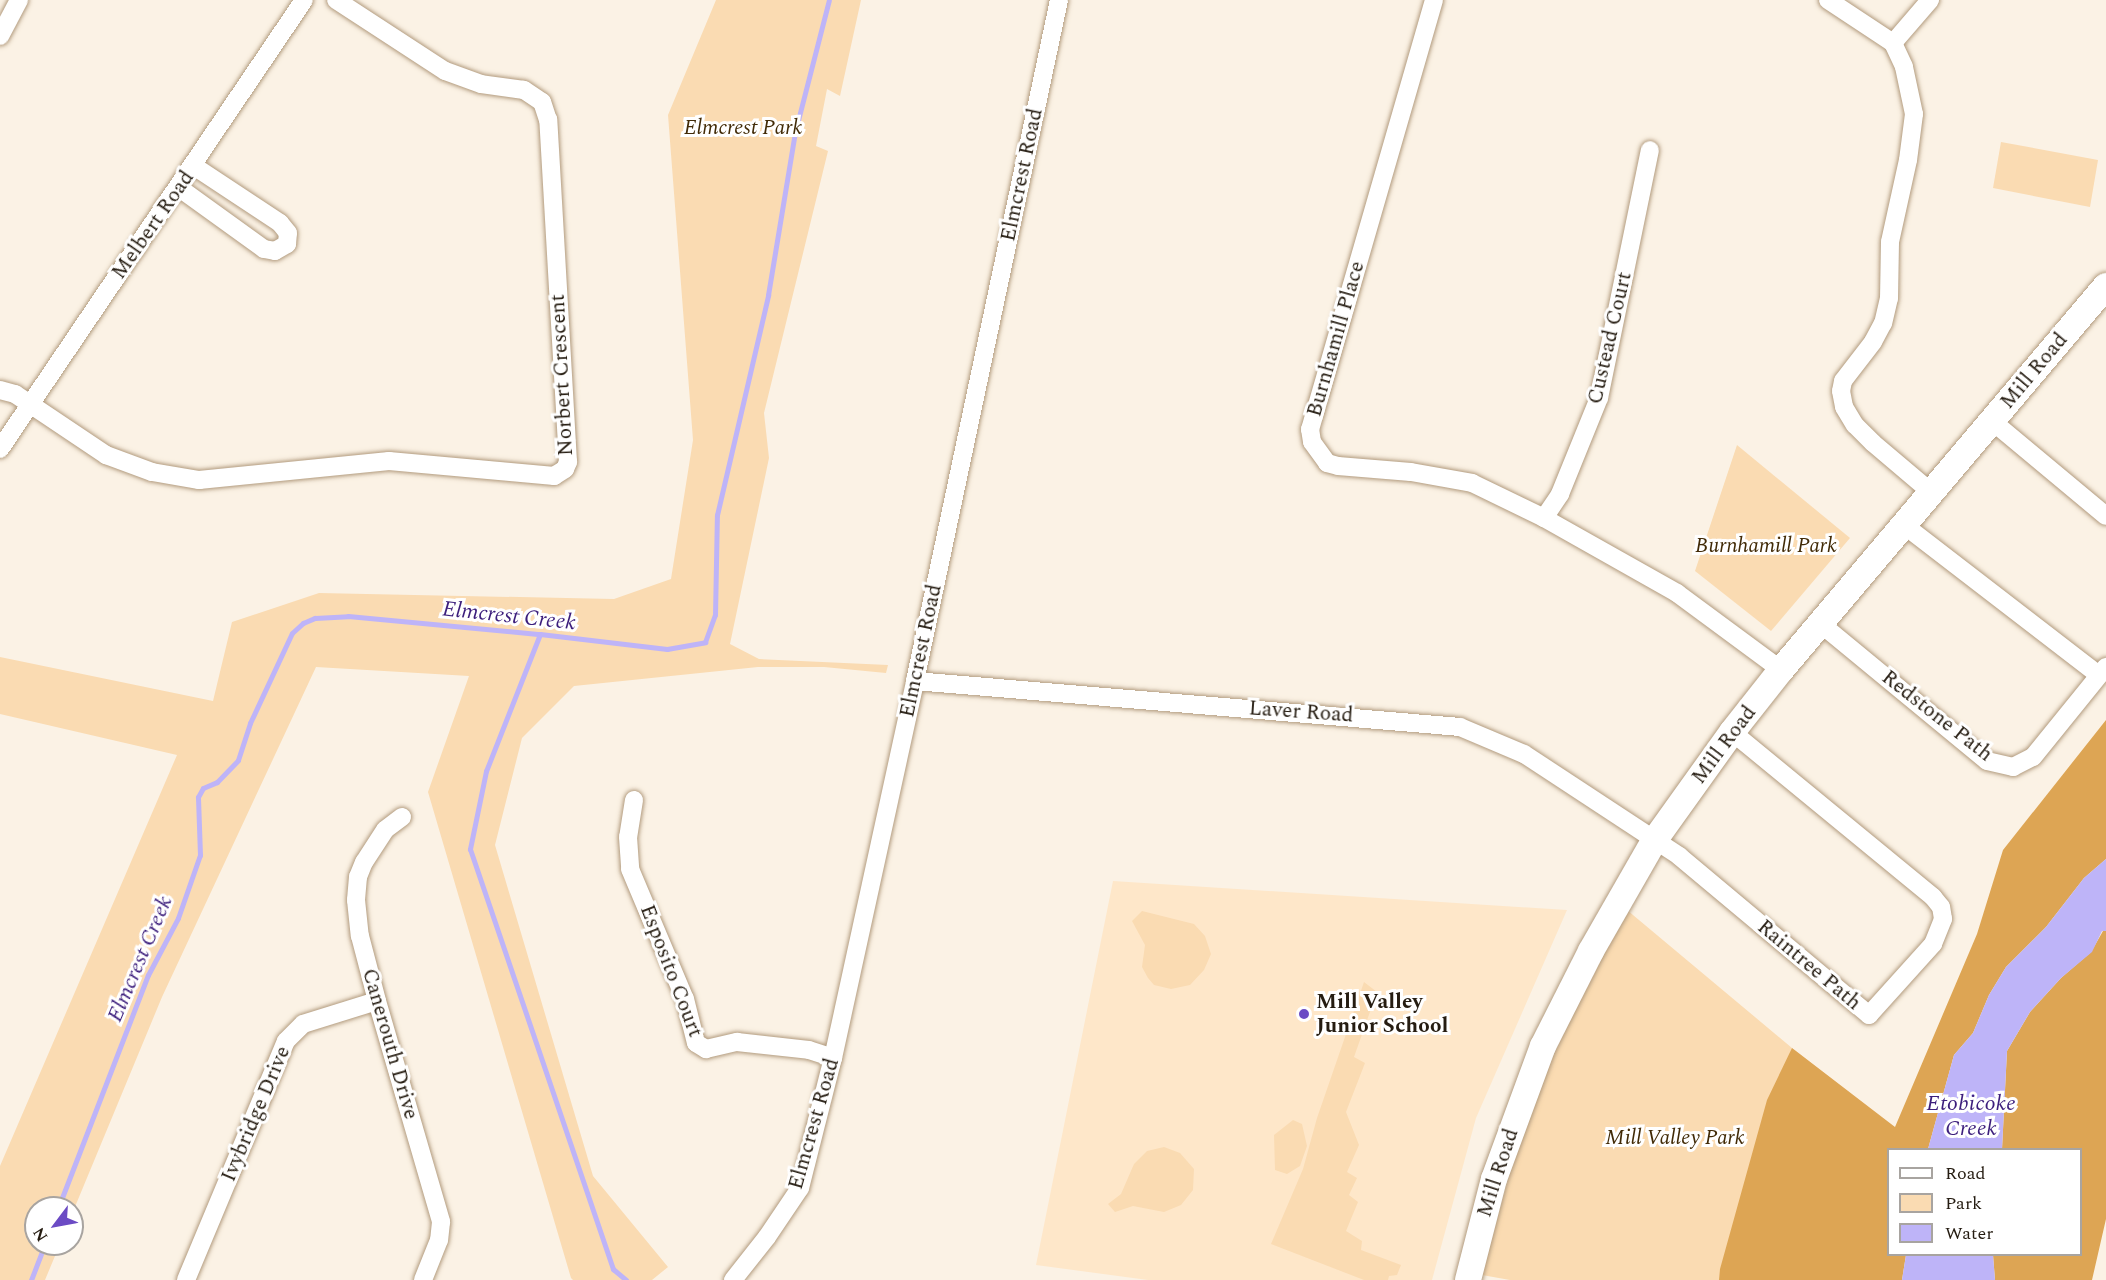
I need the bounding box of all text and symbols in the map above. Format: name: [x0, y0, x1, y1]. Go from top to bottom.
street label: Elmcrest Road: [996, 106, 1048, 244]
park label: Elmcrest Park: [684, 115, 802, 141]
street label: Melbert Road: [106, 166, 200, 284]
street label: Burnhamill Place: [1302, 258, 1370, 420]
street label: Custead Court: [1583, 269, 1637, 407]
street label: Norbert Crescent: [545, 293, 579, 457]
street label: Mill Road: [1995, 328, 2073, 414]
park label: Burnhamill Park: [1695, 533, 1837, 559]
street label: Elmcrest Road: [895, 582, 947, 720]
water label: Elmcrest Creek: [441, 596, 577, 636]
street label: Redstone Path: [1876, 665, 1998, 767]
street label: Laver Road: [1248, 696, 1354, 728]
street label: Mill Road: [1686, 701, 1762, 789]
water label: Elmcrest Creek: [102, 892, 178, 1026]
street label: Esposito Court: [634, 901, 708, 1041]
street label: Raintree Path: [1752, 914, 1866, 1016]
street label: Canerouth Drive: [356, 966, 424, 1122]
place label: Mill Valley Junior School: [1316, 989, 1448, 1039]
marker: Mill Valley Junior School: [1297, 1007, 1311, 1021]
street label: Ivybridge Drive: [216, 1042, 296, 1186]
street label: Elmcrest Road: [783, 1055, 845, 1193]
water label: Etobicoke Creek: [1926, 1090, 2016, 1142]
park label: Mill Valley Park: [1605, 1125, 1745, 1151]
street label: Mill Road: [1472, 1126, 1524, 1220]
legend: [1887, 1148, 2082, 1256]
text: Road: [1945, 1160, 1986, 1187]
text: Park: [1945, 1190, 1982, 1217]
north arrow: [24, 1196, 84, 1256]
text: Water: [1945, 1220, 1993, 1247]
text: N: [27, 1223, 54, 1246]

